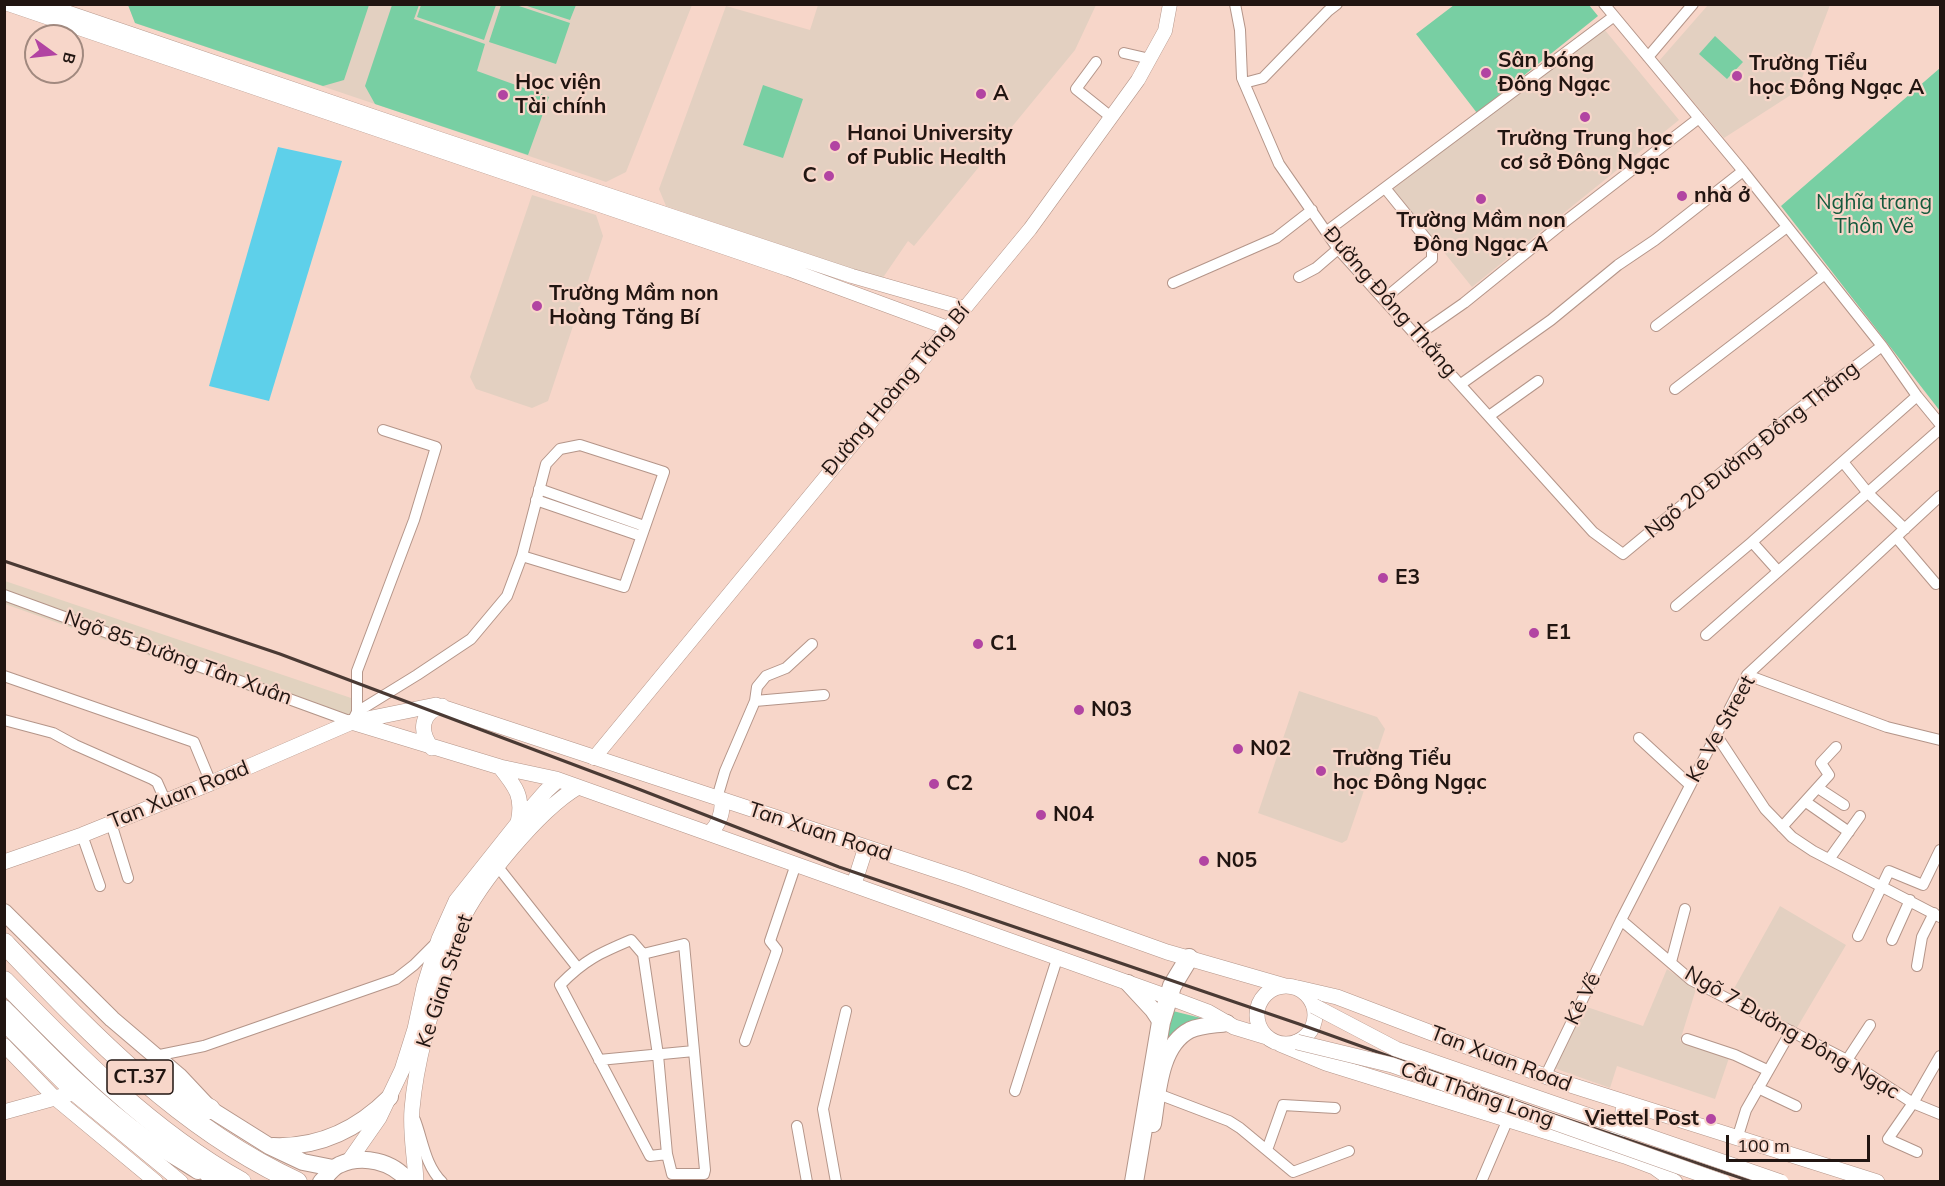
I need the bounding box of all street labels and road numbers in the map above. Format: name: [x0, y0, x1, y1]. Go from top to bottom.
street label: Đường Đông Thắng: [1318, 222, 1462, 382]
street label: Đường Hoàng Tăng Bí: [817, 299, 975, 481]
street label: Ngõ 20 Đường Đồng Thắng: [1640, 356, 1864, 544]
street label: Ngõ 85 Đường Tân Xuân: [61, 605, 295, 711]
street label: Ke Ve Street: [1681, 671, 1761, 787]
street label: Tan Xuan Road: [105, 755, 253, 835]
street label: Tan Xuan Road: [745, 797, 895, 867]
street label: Ke Gian Street: [412, 911, 478, 1051]
street label: Ngõ 7 Đường Đông Ngạc: [1680, 961, 1904, 1105]
street label: Kẻ Vẽ: [1560, 969, 1606, 1029]
street label: Tan Xuan Road: [1427, 1021, 1575, 1097]
street label: Cầu Thăng Long: [1397, 1057, 1557, 1133]
road number: CT.37: [107, 1060, 173, 1094]

